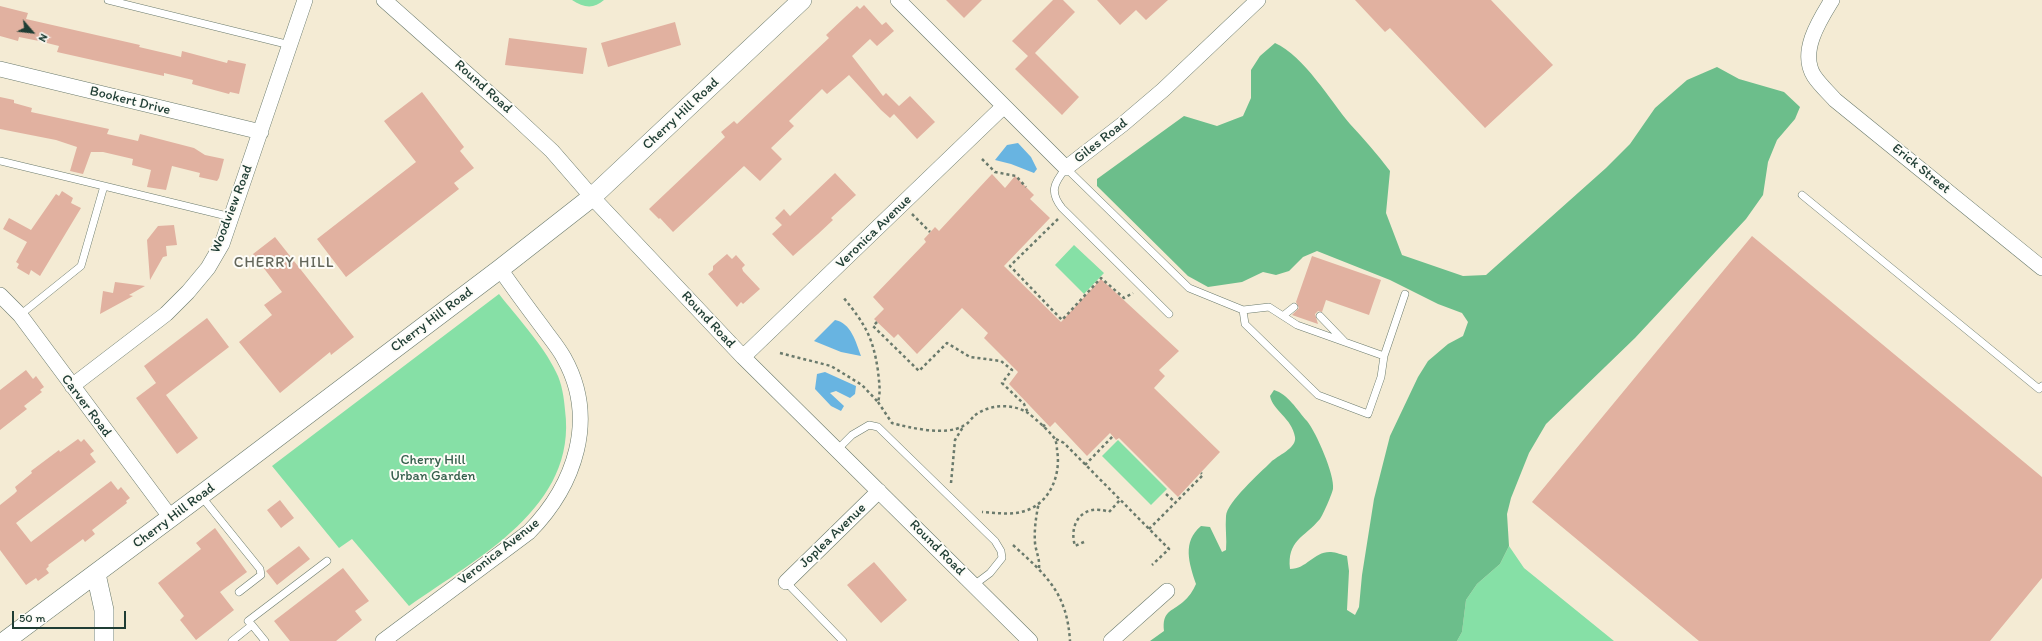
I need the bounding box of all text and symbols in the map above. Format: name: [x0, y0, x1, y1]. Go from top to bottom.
north arrow: [12, 12, 52, 52]
text: N: [36, 32, 51, 44]
street label: Round Road: [451, 57, 515, 117]
street label: Cherry Hill Road: [639, 74, 723, 154]
street label: Bookert Drive: [88, 83, 172, 119]
street label: Giles Road: [1071, 115, 1131, 167]
street label: Erick Street: [1888, 140, 1954, 198]
street label: Woodview Road: [207, 163, 257, 255]
street label: Veronica Avenue: [833, 192, 915, 272]
district label: CHERRY HILL: [234, 254, 334, 272]
street label: Cherry Hill Road: [388, 284, 476, 356]
street label: Round Road: [677, 288, 739, 352]
street label: Carver Road: [57, 371, 115, 441]
park label: Cherry Hill Urban Garden: [390, 452, 476, 484]
street label: Cherry Hill Road: [130, 480, 218, 552]
street label: Joplea Avenue: [796, 500, 870, 572]
street label: Veronica Avenue: [455, 515, 543, 589]
street label: Round Road: [906, 517, 968, 579]
scale bar: [14, 603, 128, 629]
text: 50 m: [19, 611, 45, 625]

